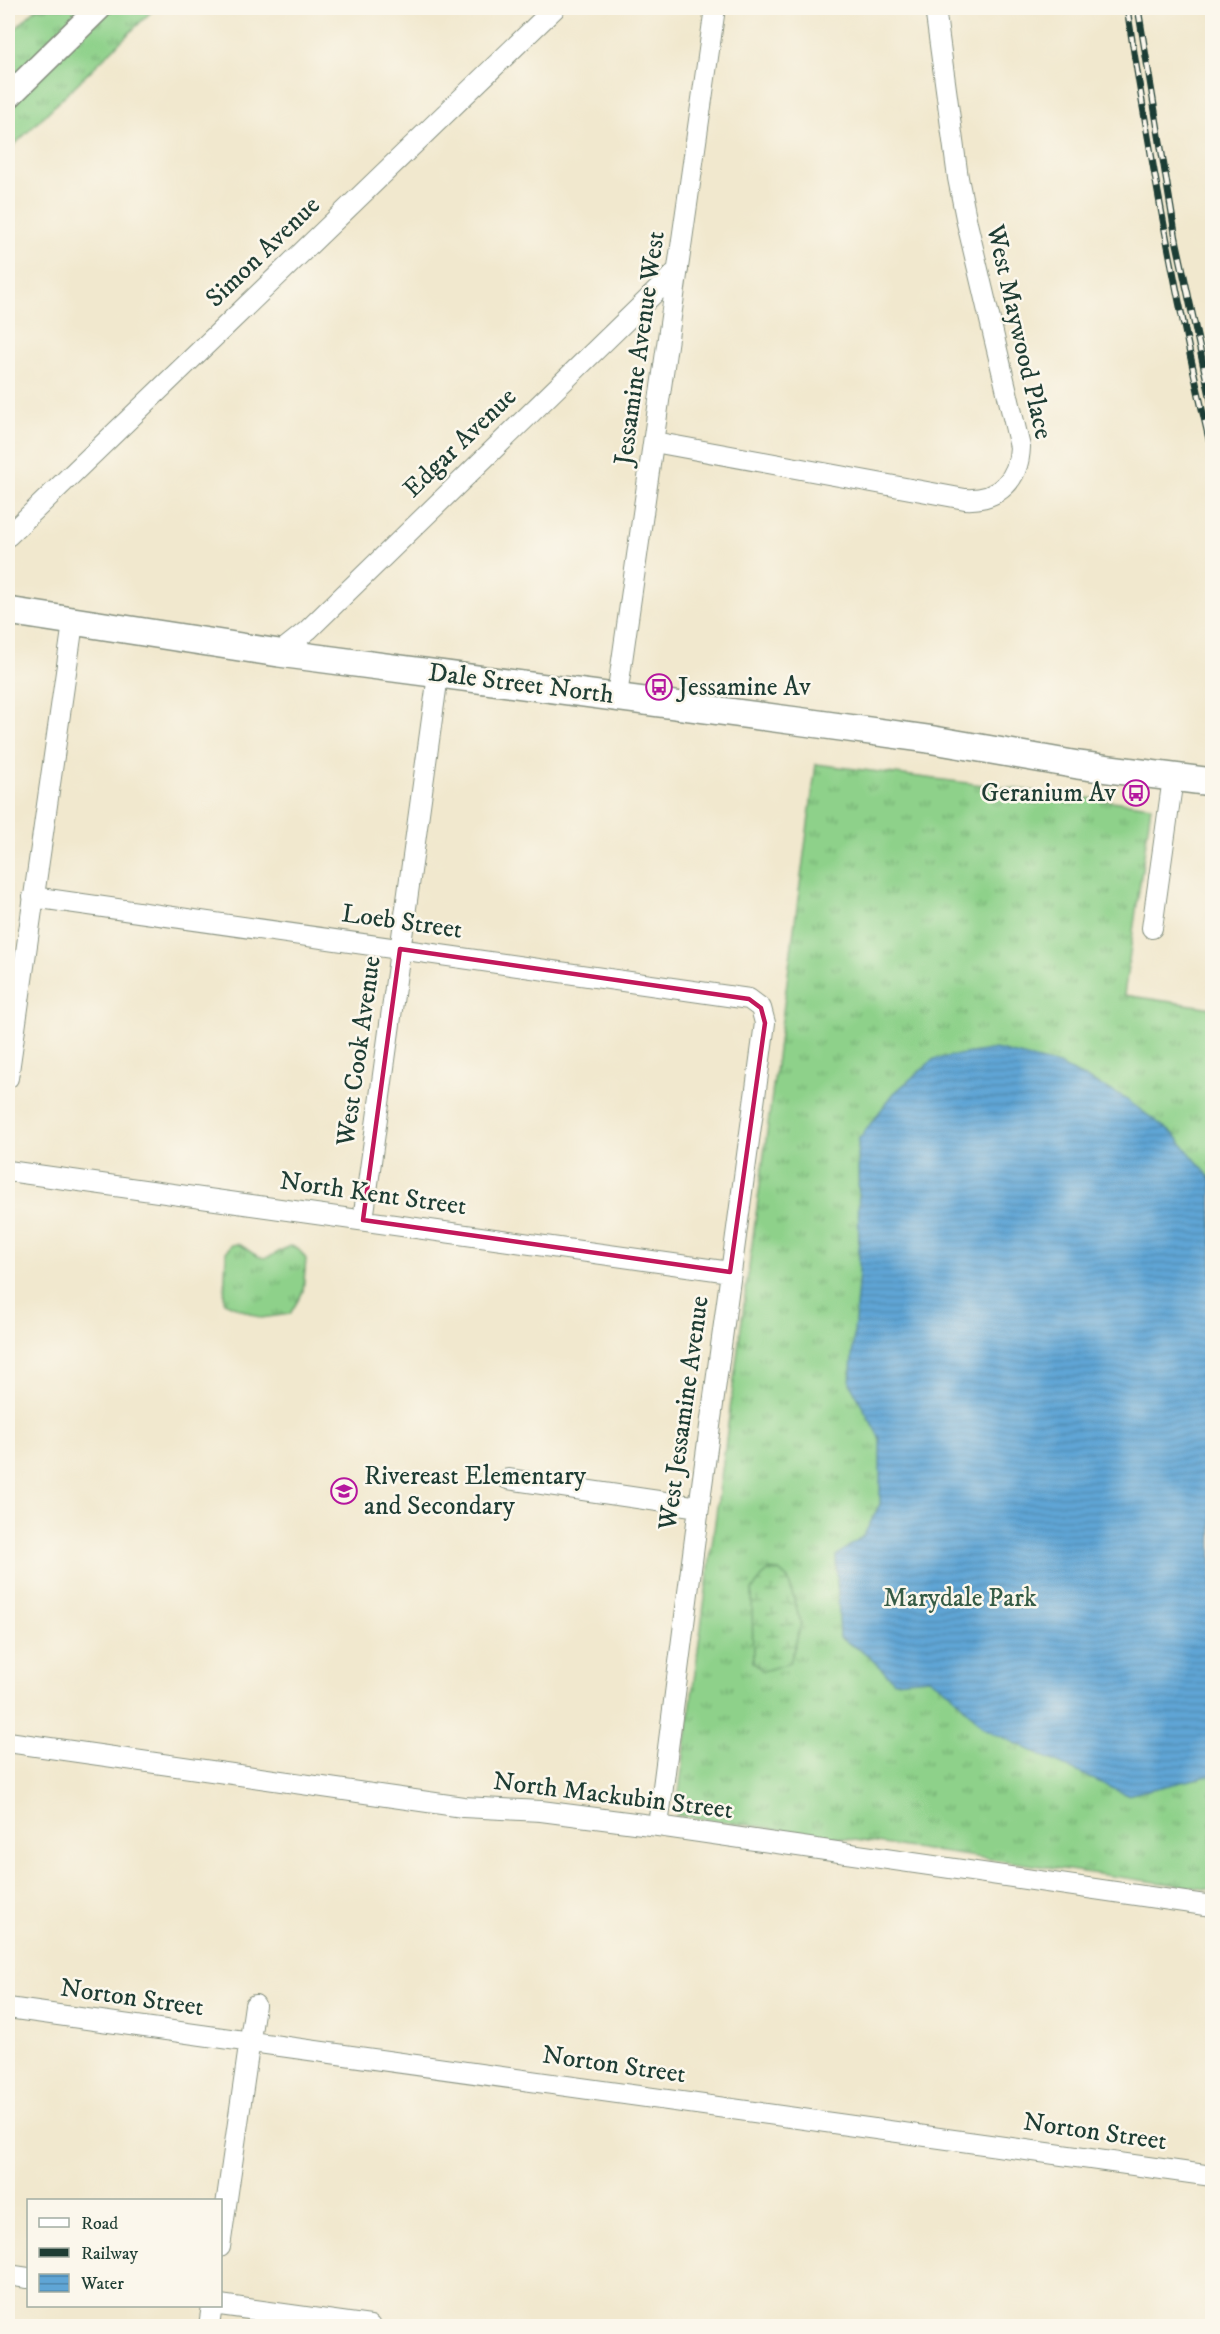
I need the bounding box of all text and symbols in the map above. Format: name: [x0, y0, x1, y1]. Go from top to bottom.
street label: Simon Avenue: [199, 189, 327, 315]
street label: West Maywood Place: [978, 221, 1060, 442]
street label: Jessamine Avenue West: [607, 229, 673, 469]
street label: Edgar Avenue: [396, 381, 524, 505]
street label: Dale Street North: [426, 656, 616, 712]
place label: Jessamine Av: [676, 671, 811, 704]
bus stop icon: Jessamine Av: [644, 672, 674, 702]
place label: Geranium Av: [981, 777, 1117, 810]
bus stop icon: Geranium Av: [1121, 778, 1151, 808]
street label: Loeb Street: [340, 897, 464, 947]
street label: West Cook Avenue: [329, 954, 389, 1149]
street label: North Kent Street: [278, 1165, 468, 1223]
street label: West Jessamine Avenue: [651, 1294, 717, 1533]
place label: Rivereast Elementary and Secondary: [364, 1460, 587, 1523]
school or university icon: Rivereast Elementary and Secondary: [329, 1476, 359, 1506]
park label: Marydale Park: [883, 1582, 1037, 1615]
street label: North Mackubin Street: [491, 1765, 735, 1827]
street label: Norton Street: [58, 1972, 206, 2024]
street label: Norton Street: [540, 2039, 688, 2091]
street label: Norton Street: [1021, 2106, 1169, 2158]
legend: [27, 2199, 222, 2307]
text: Road: [81, 2213, 118, 2235]
text: Railway: [81, 2243, 139, 2265]
text: Water: [80, 2273, 124, 2295]

